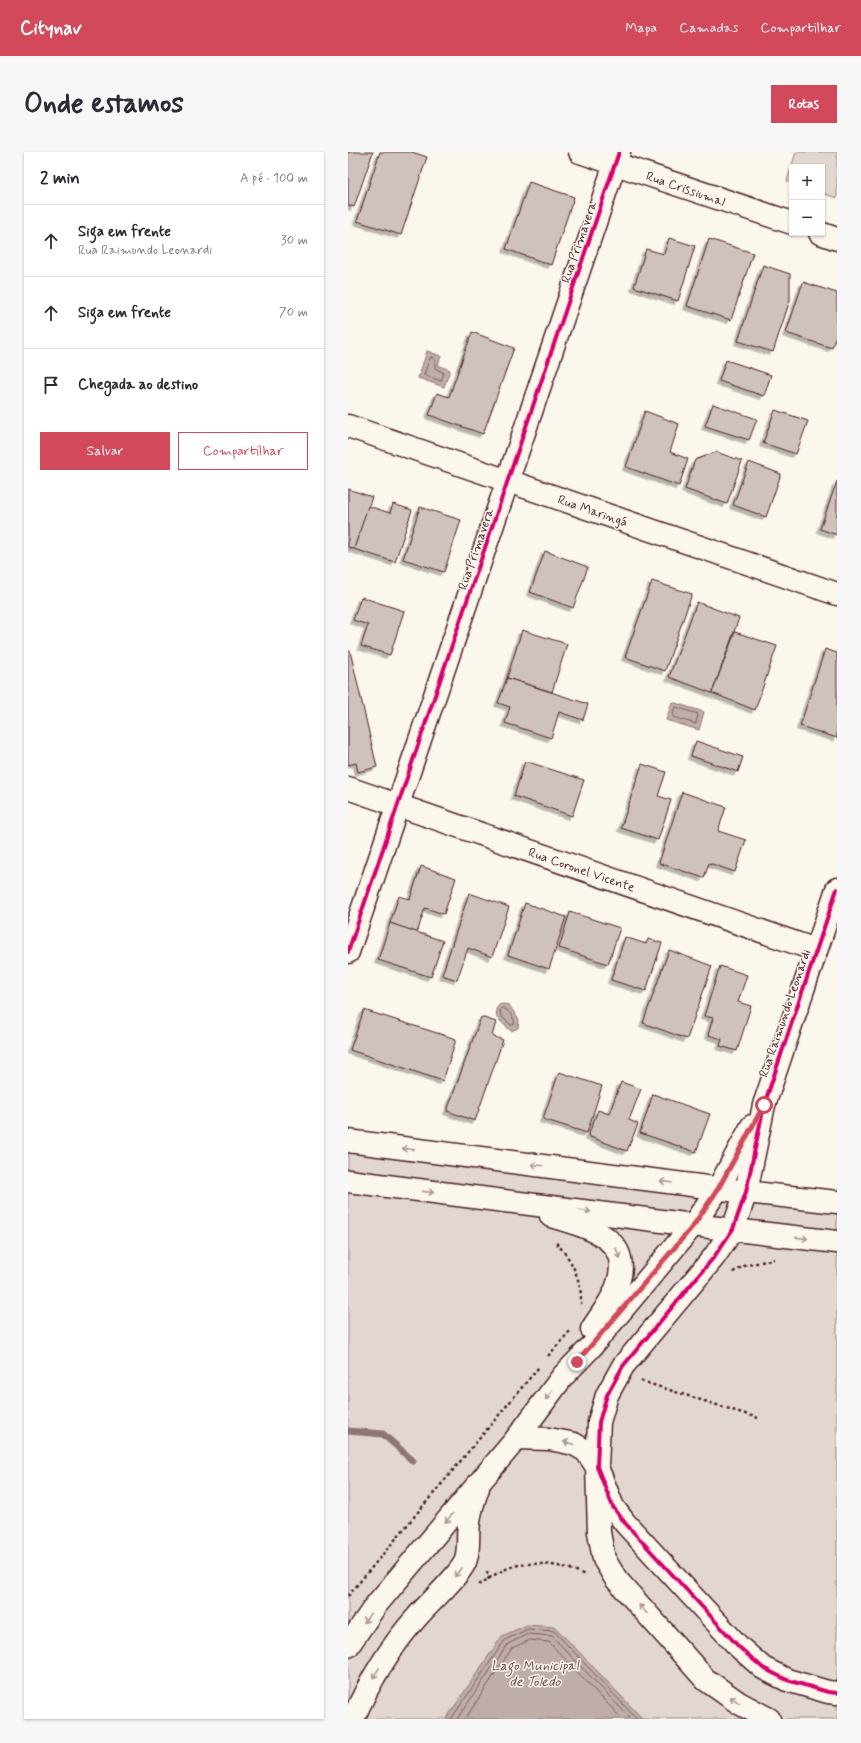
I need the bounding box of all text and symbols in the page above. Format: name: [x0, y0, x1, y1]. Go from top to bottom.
text: Citynav: [20, 16, 82, 41]
text: Mapa: [625, 19, 657, 37]
text: Camadas: [679, 19, 738, 37]
text: Compartilhar: [760, 19, 841, 37]
button: Rotas: [771, 85, 837, 123]
text: Onde estamos: [24, 86, 184, 123]
map controls: [789, 164, 825, 236]
button: +: [789, 164, 825, 200]
text: 2 min: [40, 167, 80, 189]
street label: Rua Crissiumal: [644, 168, 728, 211]
text: A pé · 100 m: [240, 170, 308, 187]
street label: Rua Primavera: [558, 199, 601, 285]
button: −: [789, 200, 825, 236]
text: Siga em frente: [78, 222, 171, 242]
icon: ahead: [40, 230, 62, 252]
text: 30 m: [281, 232, 308, 249]
text: Rua Raimundo Leonardi: [78, 242, 212, 259]
icon: ahead: [40, 302, 62, 324]
text: Siga em frente: [78, 303, 171, 323]
text: 70 m: [279, 304, 308, 321]
icon: arrive: [40, 374, 62, 396]
text: Chegada ao destino: [78, 375, 198, 395]
button: Salvar: [40, 432, 170, 470]
button: Compartilhar: [178, 432, 308, 470]
street label: Rua Maringá: [555, 492, 630, 531]
street label: Rua Primavera: [455, 506, 498, 592]
street label: Rua Coronel Vicente: [526, 844, 637, 897]
street label: Rua Raimundo Leonardi: [756, 947, 815, 1080]
route start: [755, 1096, 773, 1114]
one-way arrow: [402, 1145, 415, 1153]
one-way arrow: [531, 1161, 544, 1169]
one-way arrow: [660, 1178, 673, 1185]
one-way arrow: [421, 1188, 434, 1195]
one-way arrow: [578, 1207, 591, 1215]
one-way arrow: [795, 1234, 808, 1242]
one-way arrow: [615, 1247, 623, 1259]
route end: [568, 1353, 586, 1371]
one-way arrow: [545, 1389, 553, 1400]
one-way arrow: [562, 1439, 575, 1446]
one-way arrow: [445, 1512, 454, 1523]
one-way arrow: [454, 1566, 462, 1577]
one-way arrow: [638, 1604, 647, 1614]
one-way arrow: [363, 1612, 371, 1623]
water label: Lago Municipal de Toledo: [491, 1657, 580, 1691]
one-way arrow: [372, 1667, 381, 1678]
one-way arrow: [729, 1695, 741, 1703]

